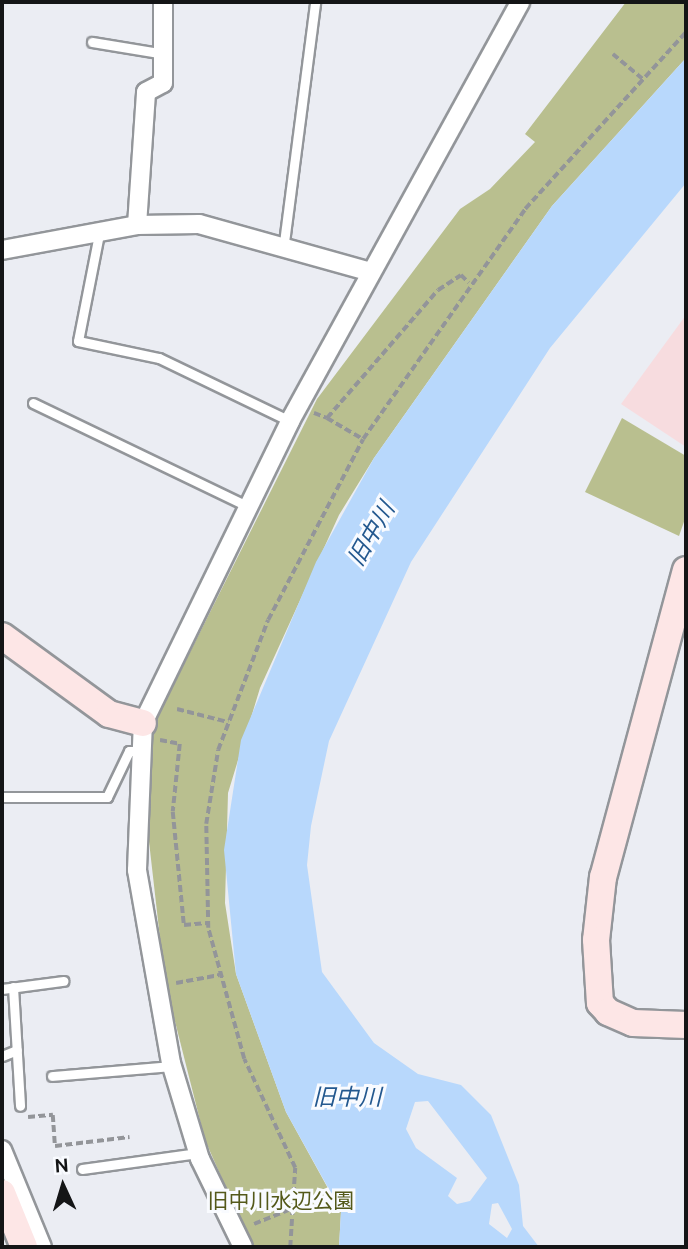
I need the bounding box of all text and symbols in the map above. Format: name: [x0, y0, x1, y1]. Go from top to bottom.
water label: 旧中川: [342, 497, 400, 571]
water label: 旧中川: [313, 1083, 381, 1111]
north arrow: [28, 1151, 98, 1221]
text: N: [54, 1154, 69, 1177]
park label: 旧中川水辺公園: [208, 1187, 354, 1213]

